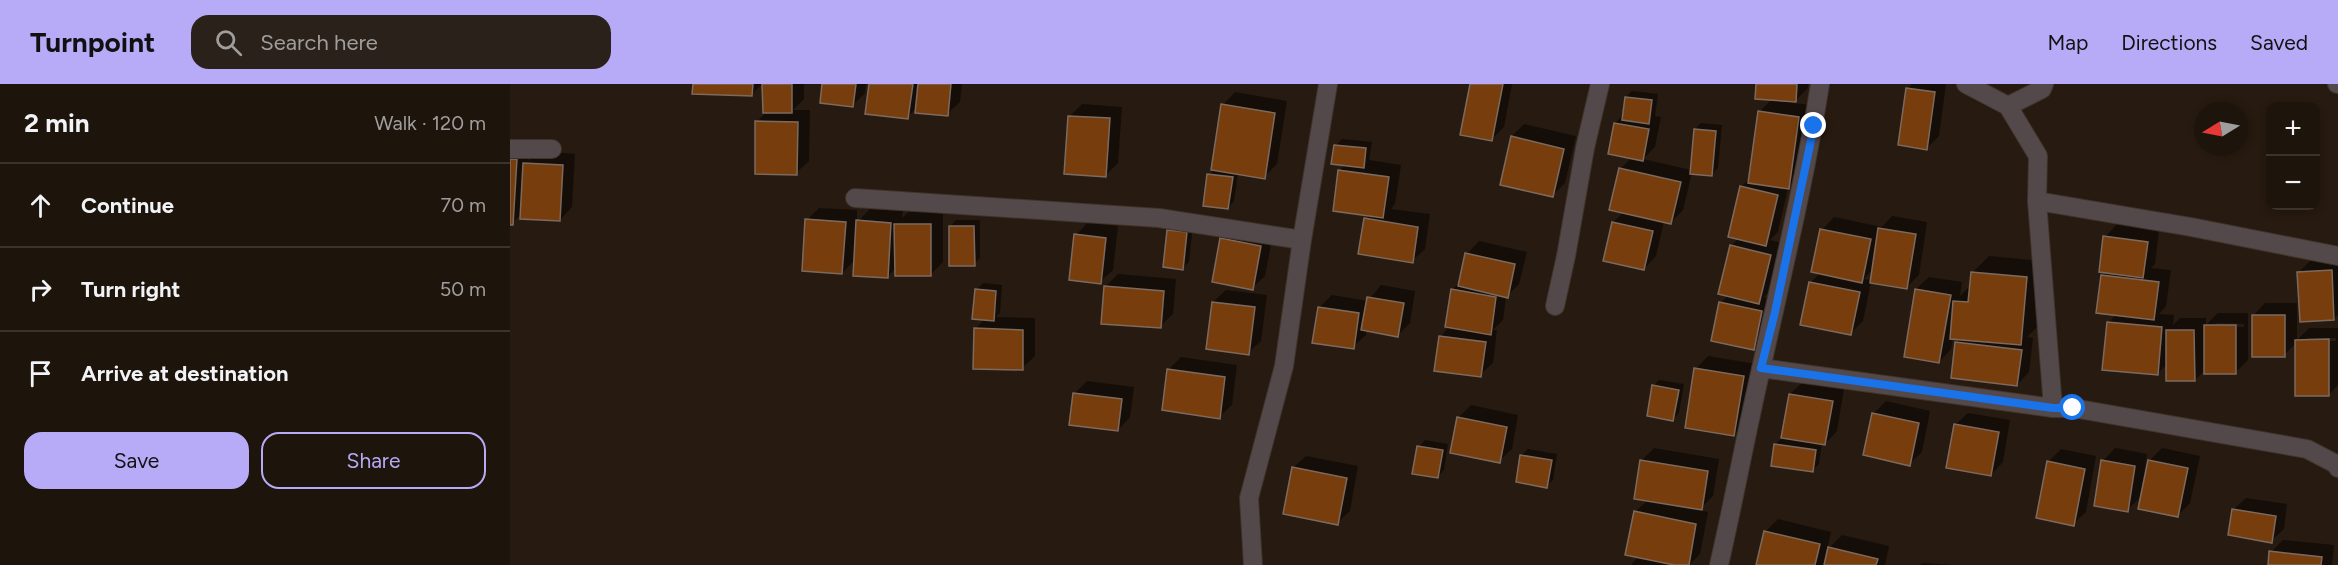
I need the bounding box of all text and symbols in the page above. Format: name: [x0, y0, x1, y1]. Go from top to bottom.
search box: [191, 15, 611, 69]
text: Turnpoint: [30, 25, 155, 59]
icon: search: [212, 26, 245, 59]
text: Search here: [260, 29, 378, 56]
text: Map: [2047, 30, 2088, 55]
text: Directions: [2121, 30, 2217, 55]
text: Saved: [2250, 30, 2308, 55]
north arrow: [2194, 102, 2248, 156]
map controls: [2266, 102, 2320, 210]
button: +: [2266, 102, 2320, 156]
text: 2 min: [24, 107, 90, 139]
text: Walk · 120 m: [374, 111, 486, 135]
route end: [1800, 112, 1826, 138]
button: −: [2266, 156, 2320, 210]
icon: ahead: [24, 189, 57, 222]
text: Continue: [81, 192, 174, 219]
text: 70 m: [440, 193, 486, 217]
icon: right: [24, 273, 57, 306]
text: Turn right: [81, 276, 180, 303]
text: 50 m: [440, 277, 486, 301]
icon: arrive: [24, 357, 57, 390]
text: Arrive at destination: [81, 360, 289, 387]
route start: [2059, 394, 2085, 420]
button: Save: [24, 432, 249, 489]
button: Share: [261, 432, 486, 489]

